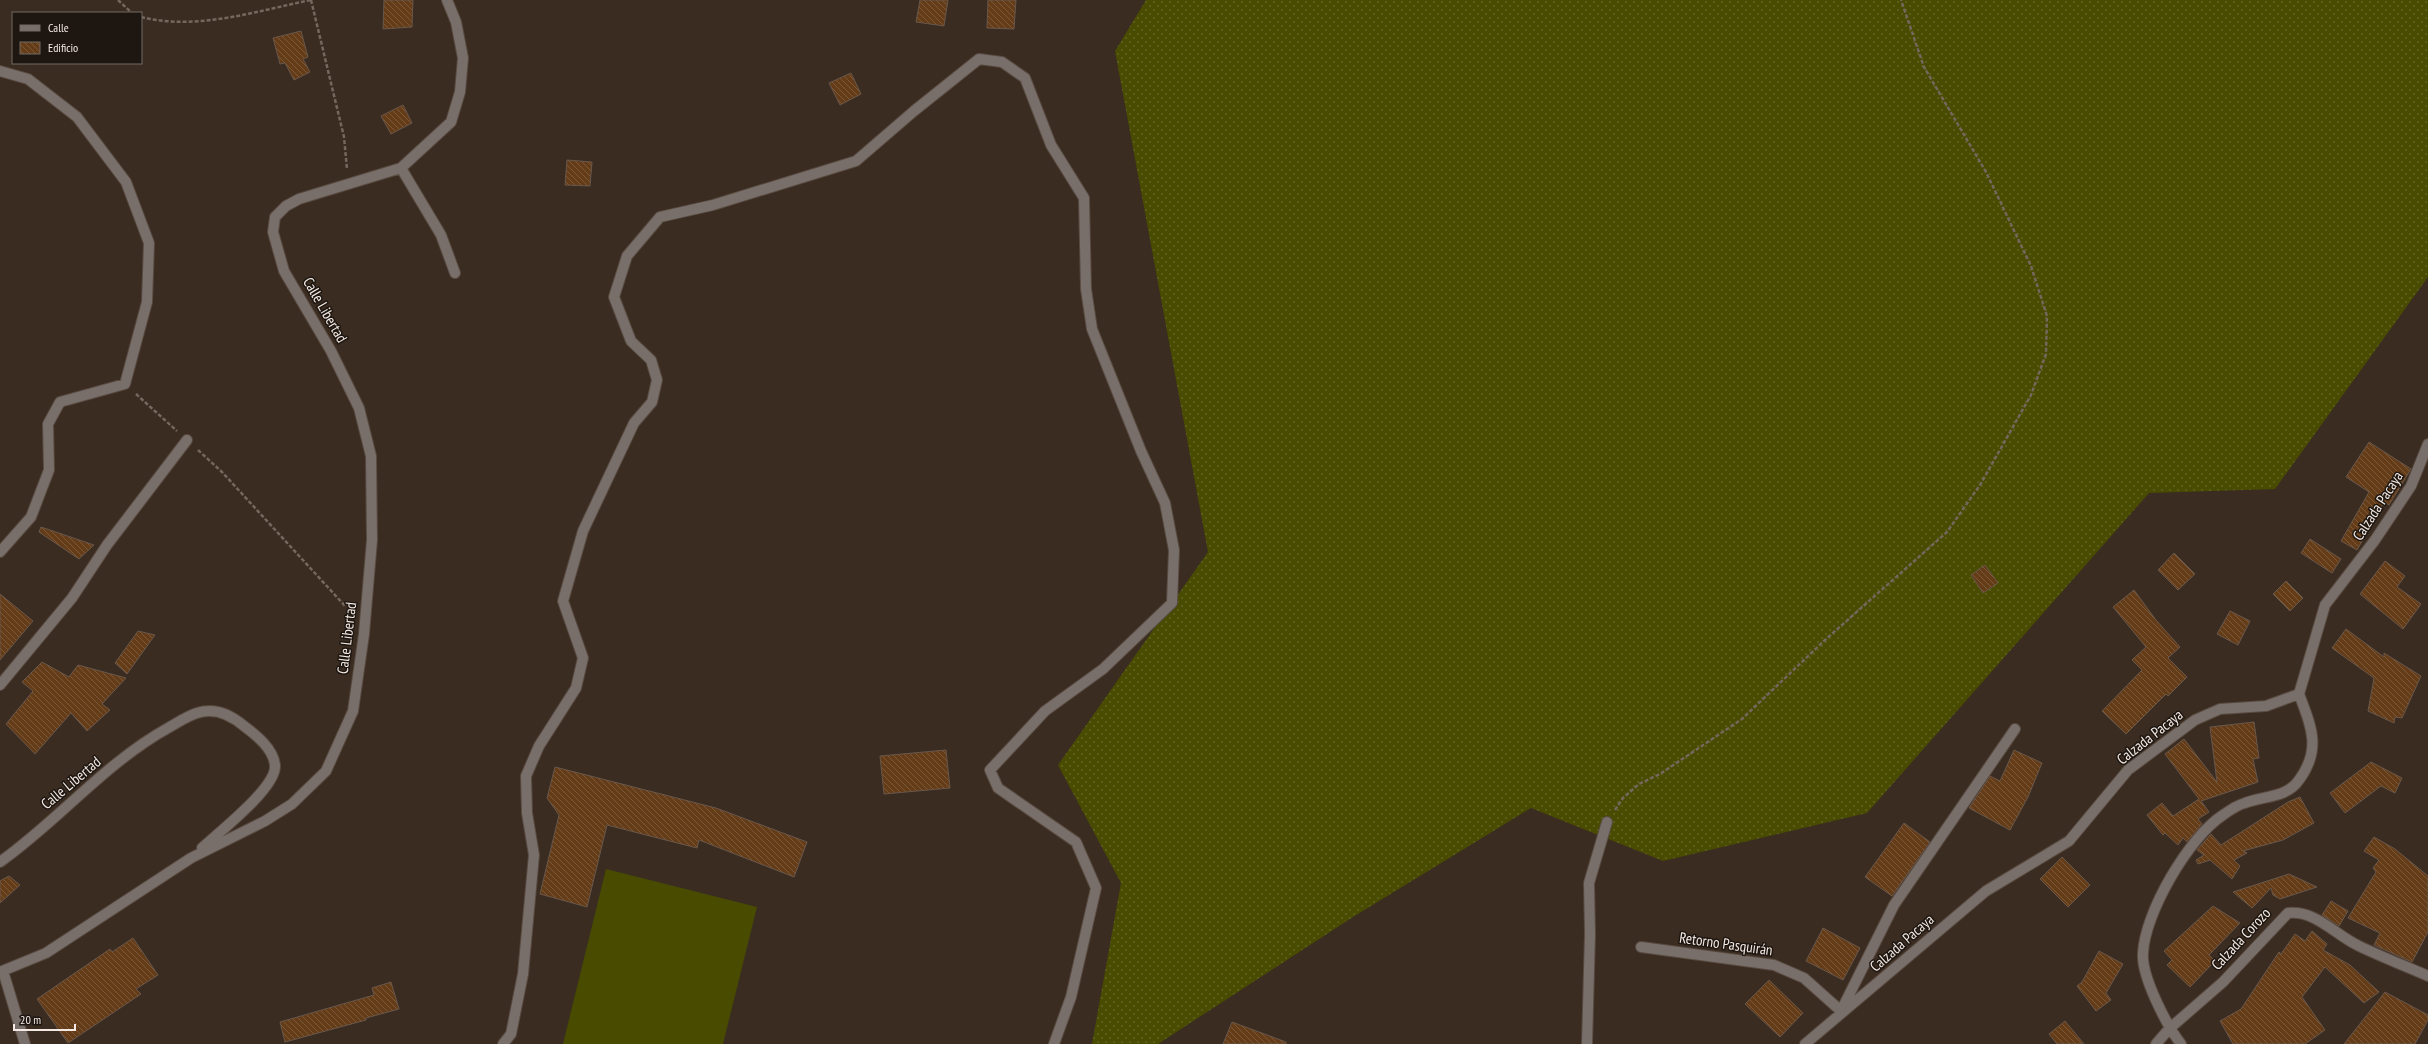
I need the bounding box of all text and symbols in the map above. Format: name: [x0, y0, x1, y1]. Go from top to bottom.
legend: [12, 12, 142, 64]
text: Calle: [48, 20, 69, 35]
text: Edificio: [48, 40, 78, 55]
street label: Calle Libertad: [299, 274, 352, 346]
street label: Calzada Pacaya: [2348, 468, 2407, 544]
street label: Calle Libertad: [333, 601, 360, 675]
street label: Calzada Pacaya: [2113, 705, 2187, 768]
street label: Calle Libertad: [37, 752, 104, 813]
street label: Calzada Corozo: [2207, 904, 2274, 974]
street label: Calzada Pacaya: [1866, 910, 1938, 976]
street label: Retorno Pasquirán: [1678, 928, 1774, 959]
scale bar: [14, 1006, 75, 1032]
text: 20 m: [20, 1012, 41, 1027]

